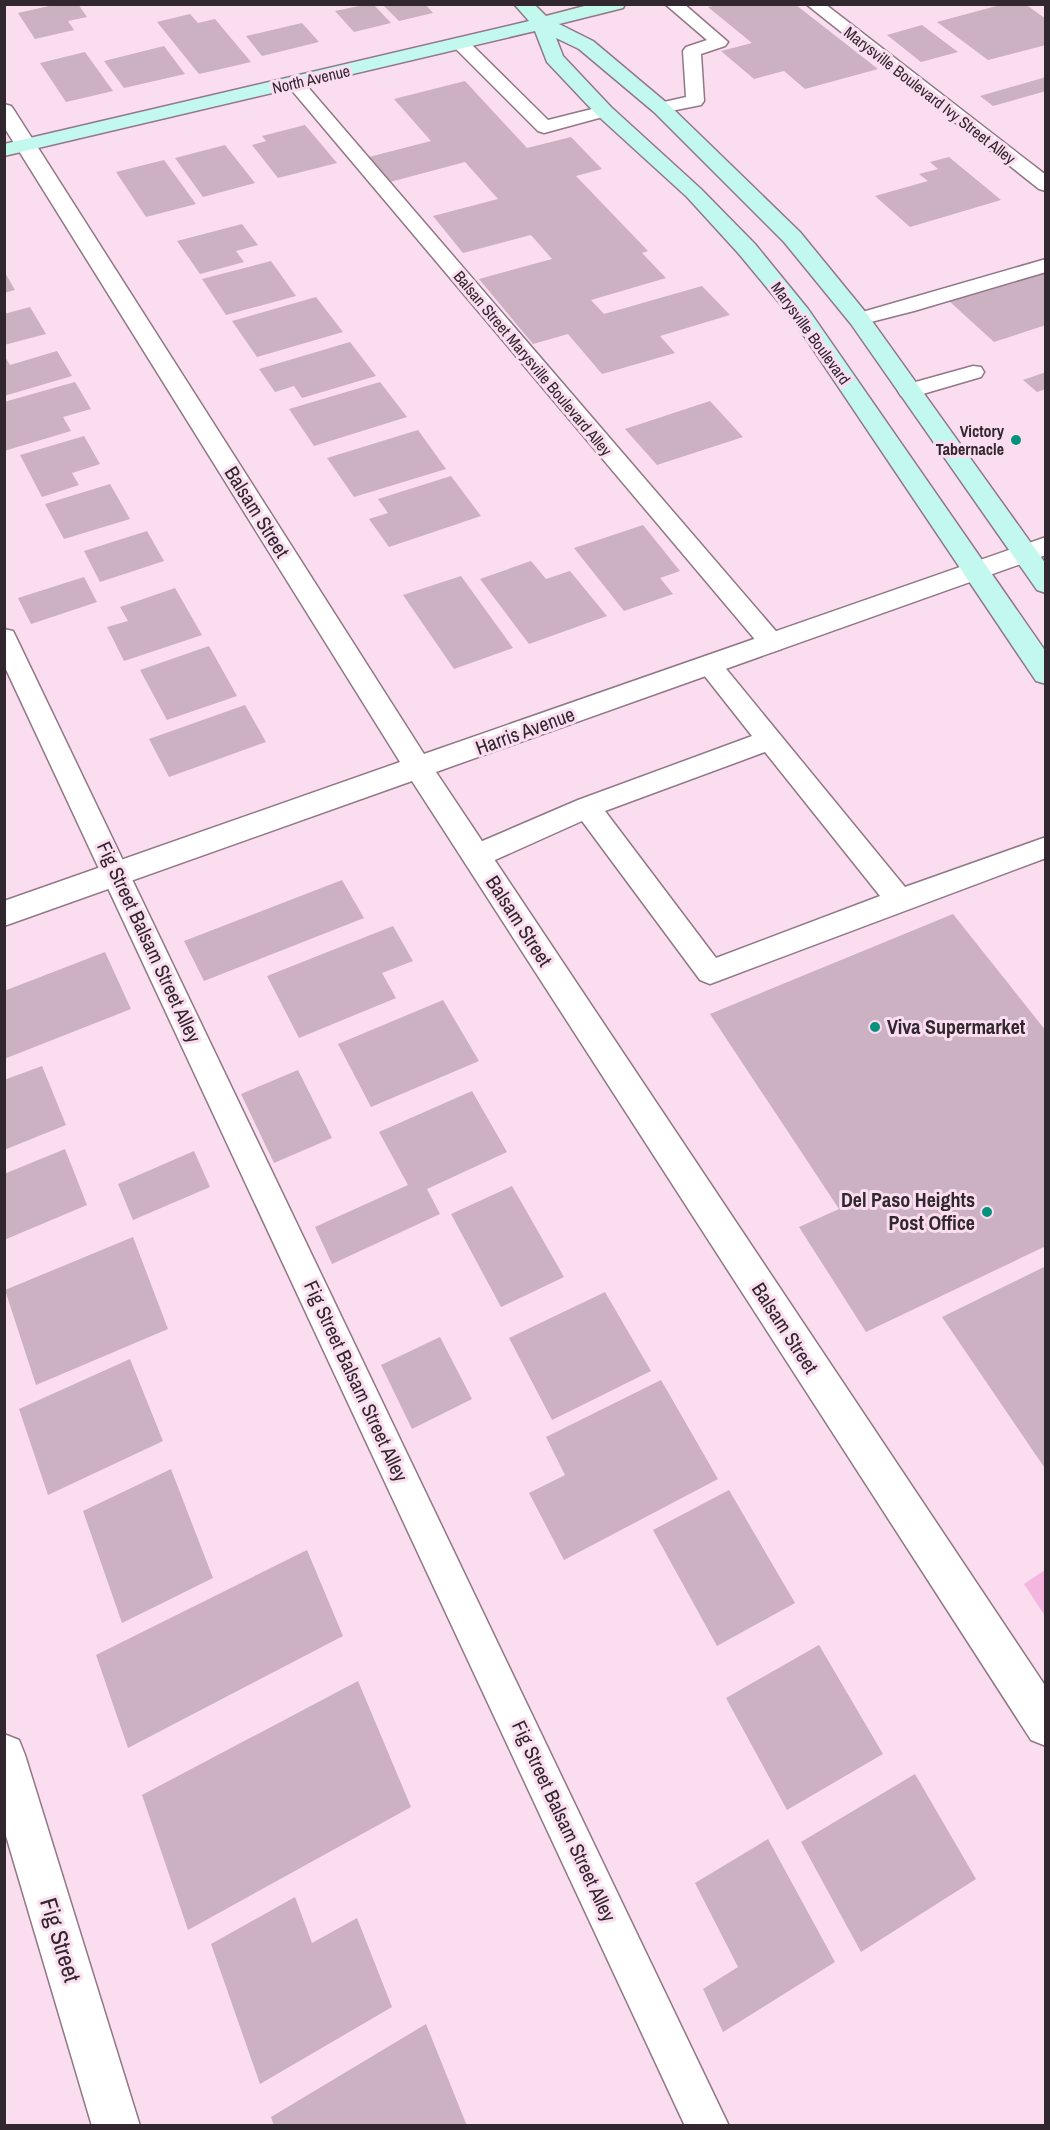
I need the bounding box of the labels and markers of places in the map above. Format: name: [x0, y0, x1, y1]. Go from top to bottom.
place label: Victory Tabernacle: [936, 420, 1005, 460]
marker: Victory Tabernacle: [1009, 433, 1023, 447]
place label: Viva Supermarket: [887, 1013, 1026, 1040]
marker: Viva Supermarket: [868, 1020, 882, 1034]
place label: Del Paso Heights Post Office: [841, 1186, 975, 1236]
marker: Del Paso Heights Post Office: [980, 1205, 994, 1219]

